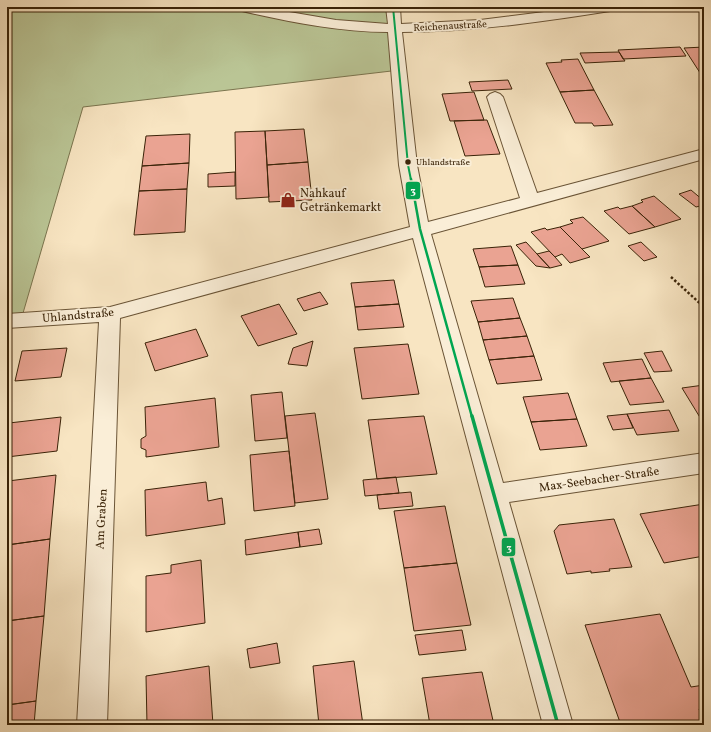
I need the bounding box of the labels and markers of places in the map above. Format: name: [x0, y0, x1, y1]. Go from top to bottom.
place label: Uhlandstraße: [416, 156, 470, 169]
marker: Uhlandstraße: [403, 157, 413, 167]
place label: Nahkauf Getränkemarkt: [300, 186, 381, 216]
shop icon: Nahkauf Getränkemarkt: [279, 191, 297, 209]

